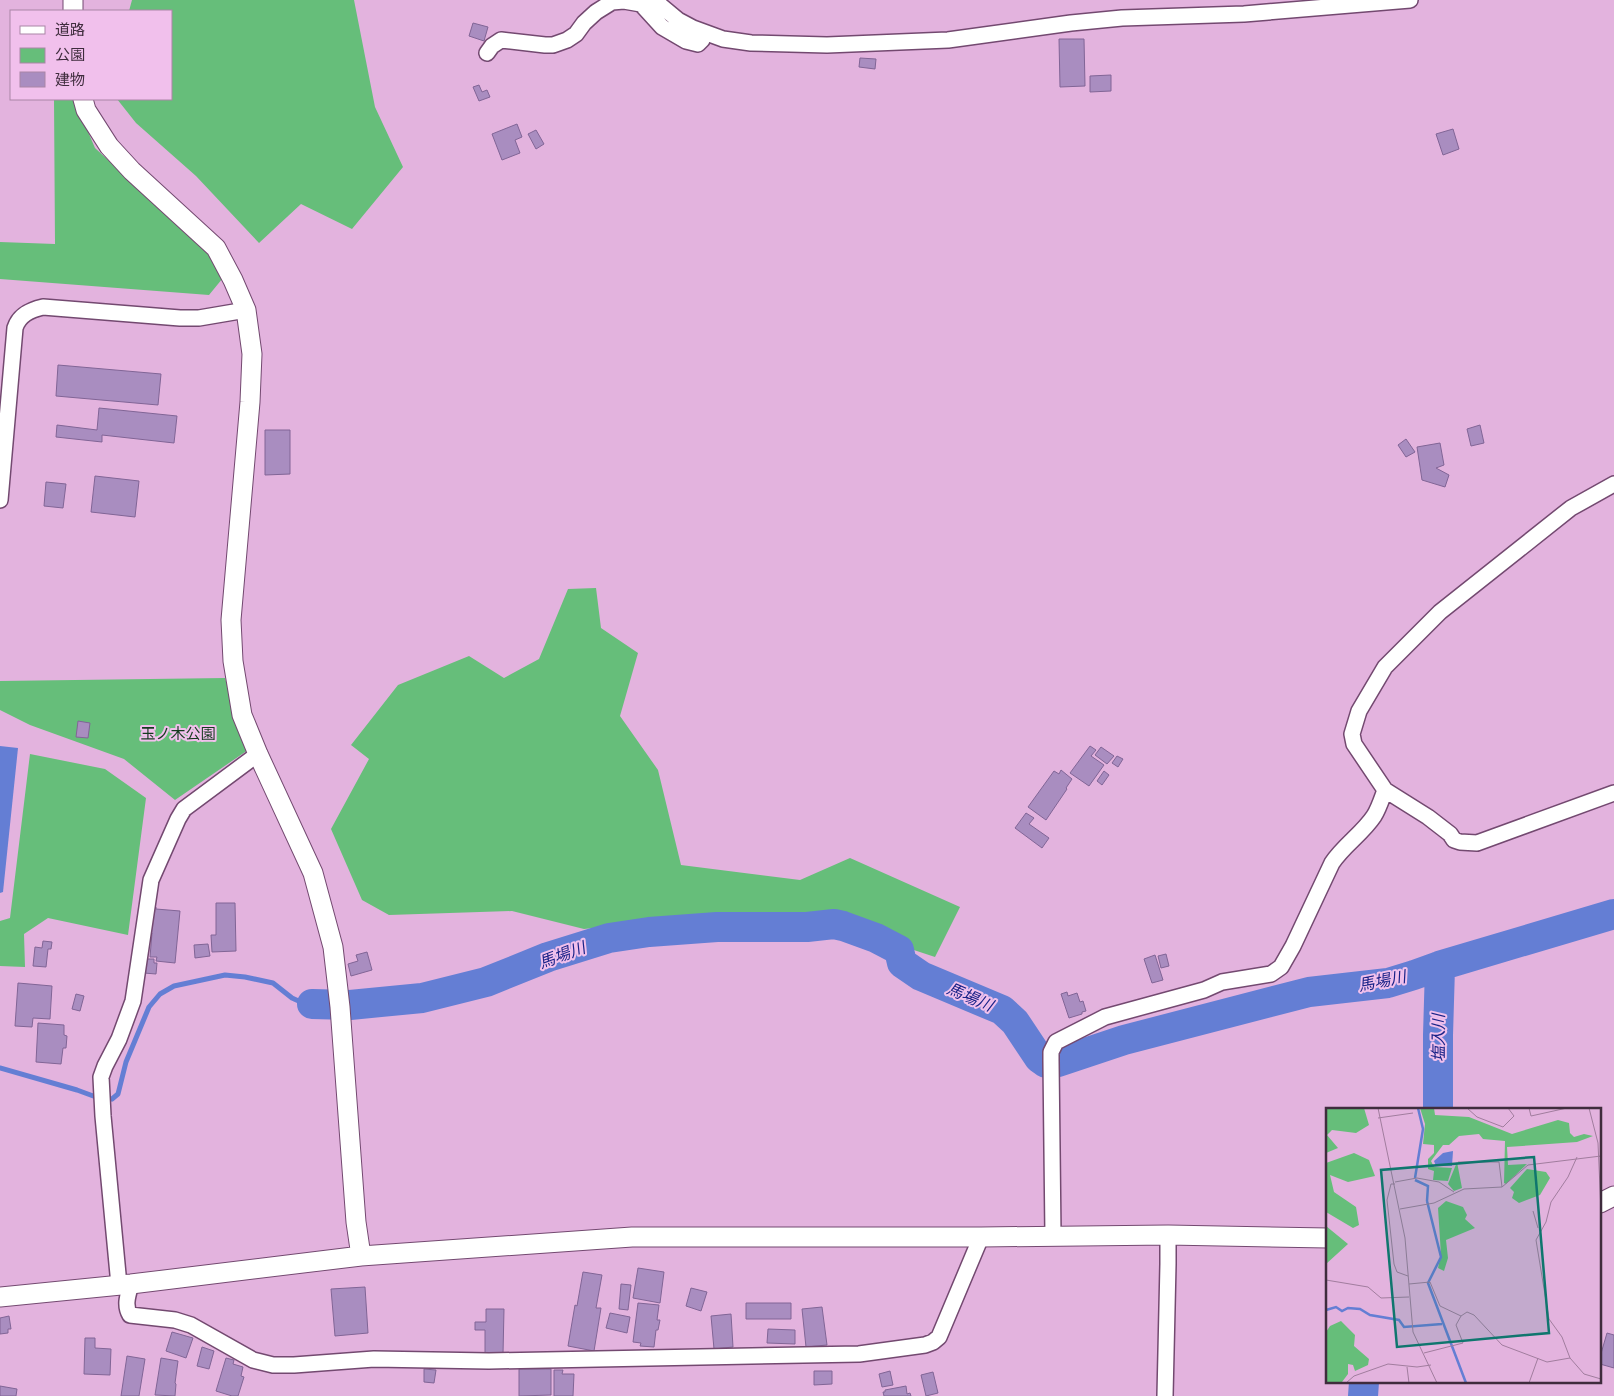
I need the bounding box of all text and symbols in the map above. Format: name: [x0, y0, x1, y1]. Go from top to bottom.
legend: [10, 10, 172, 100]
text: 道路: [55, 21, 85, 38]
text: 公園: [55, 46, 85, 63]
text: 建物: [55, 71, 85, 88]
park label: 玉ノ木公園: [140, 725, 216, 742]
water label: 馬場川: [537, 938, 589, 971]
water label: 馬場川: [1357, 968, 1409, 994]
water label: 馬場川: [945, 980, 997, 1015]
water label: 塩入川: [1430, 1012, 1447, 1062]
inset map: [1326, 1108, 1602, 1384]

